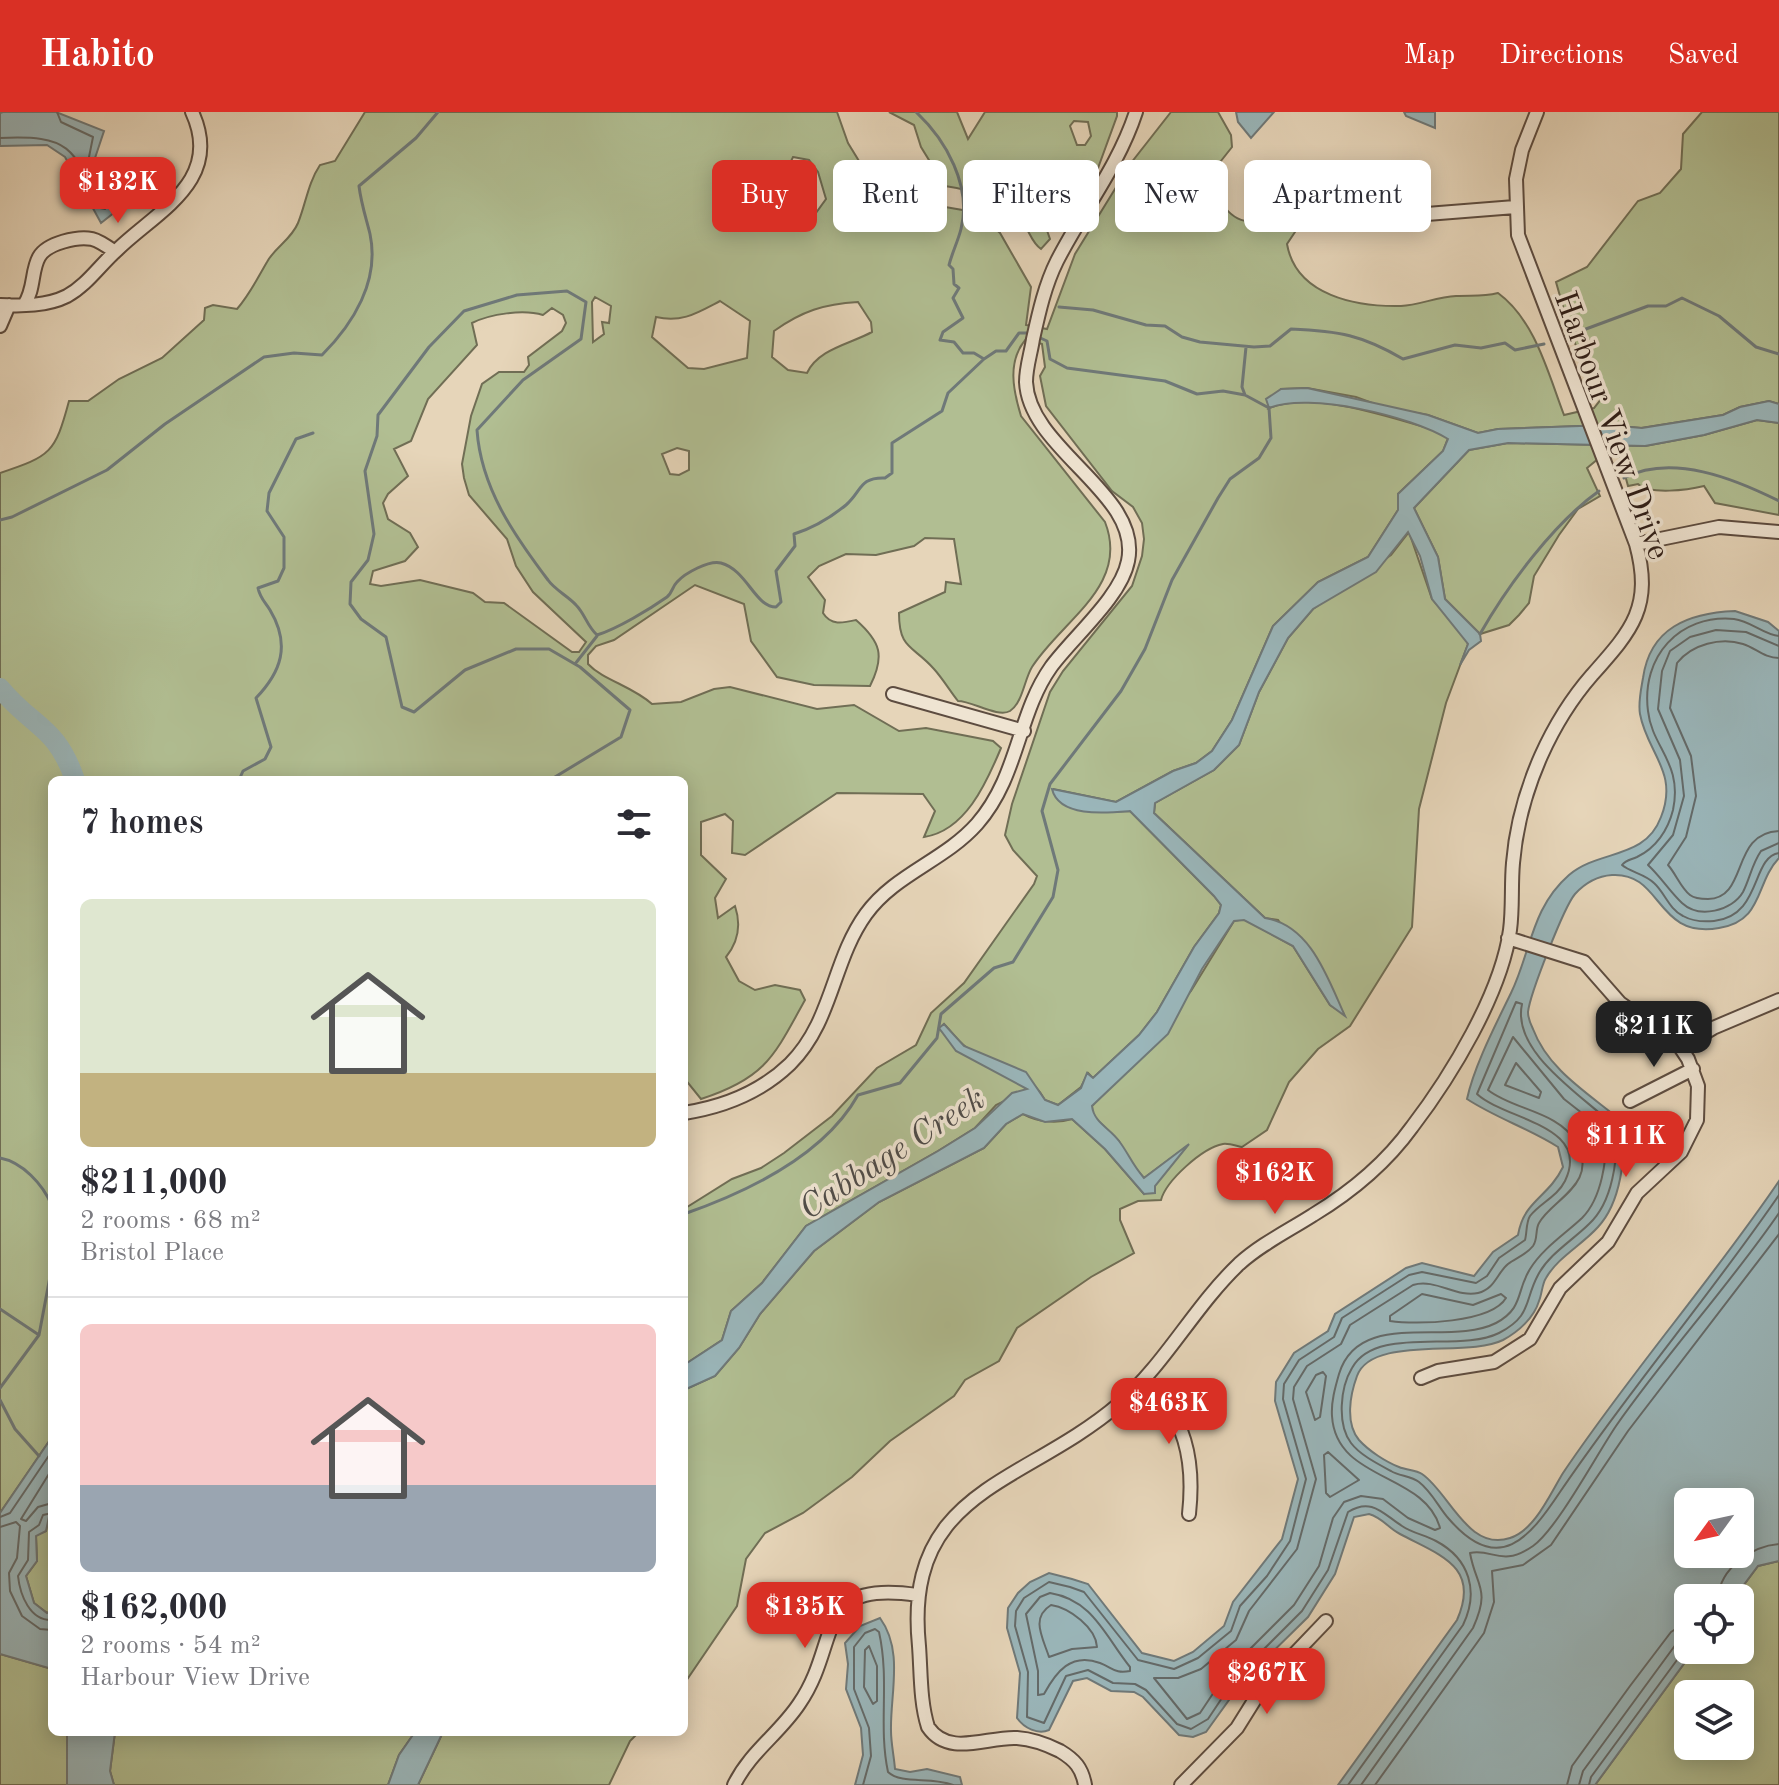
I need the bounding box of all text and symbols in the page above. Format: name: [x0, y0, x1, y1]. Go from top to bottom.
text: Habito: [40, 37, 155, 75]
text: Map: [1403, 42, 1455, 70]
text: Directions: [1499, 42, 1624, 70]
text: Saved: [1668, 42, 1739, 70]
pin: $132K: [62, 157, 174, 225]
chip: Buy: [712, 160, 817, 232]
chip: Rent: [833, 160, 947, 232]
chip: Filters: [963, 160, 1099, 232]
chip: New: [1115, 160, 1228, 232]
chip: Apartment: [1244, 160, 1431, 232]
text: $132K: [78, 170, 158, 196]
street label: Harbour View Drive: [1547, 288, 1674, 564]
icon: filters: [612, 802, 656, 846]
text: 7 homes: [80, 807, 203, 841]
icon: home: [296, 951, 440, 1095]
pin: $211K: [1598, 1001, 1710, 1069]
text: $211K: [1614, 1014, 1694, 1040]
water label: Cabbage Creek: [794, 1082, 991, 1227]
pin: $111K: [1570, 1111, 1682, 1179]
text: $111K: [1586, 1124, 1666, 1150]
pin: $162K: [1219, 1148, 1331, 1216]
text: $162K: [1235, 1161, 1315, 1187]
text: $211,000: [80, 1167, 228, 1201]
text: 2 rooms · 68 m²: [80, 1208, 261, 1234]
text: Bristol Place: [80, 1240, 224, 1266]
icon: home: [296, 1376, 440, 1520]
pin: $463K: [1113, 1378, 1225, 1446]
text: $463K: [1129, 1391, 1209, 1417]
north arrow: [1674, 1488, 1754, 1568]
map controls: [1674, 1488, 1754, 1760]
pin: $135K: [749, 1582, 861, 1650]
button: locate: [1674, 1584, 1754, 1664]
text: $162,000: [80, 1592, 228, 1626]
text: $135K: [765, 1595, 845, 1621]
text: 2 rooms · 54 m²: [80, 1633, 261, 1659]
pin: $267K: [1211, 1648, 1323, 1716]
text: $267K: [1227, 1661, 1307, 1687]
text: Harbour View Drive: [80, 1665, 310, 1691]
button: layers: [1674, 1680, 1754, 1760]

